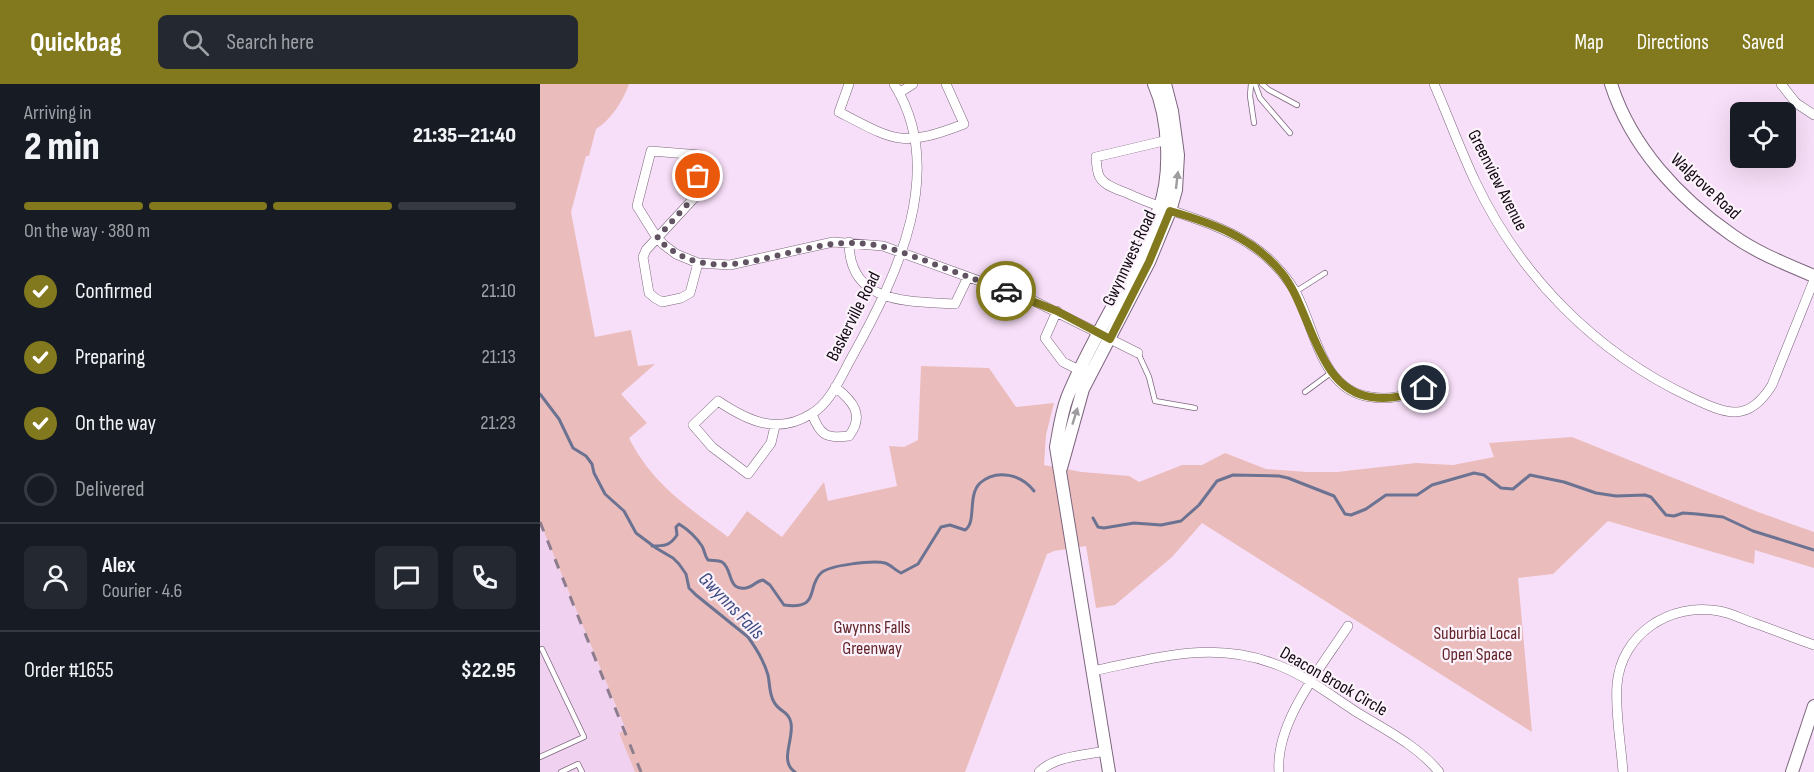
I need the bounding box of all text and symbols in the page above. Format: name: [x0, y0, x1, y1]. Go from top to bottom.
search box: [158, 15, 578, 69]
text: Quickbag: [30, 26, 122, 59]
icon: search: [179, 26, 212, 59]
text: Search here: [227, 29, 314, 56]
text: Map: [1574, 30, 1604, 55]
text: Directions: [1637, 30, 1709, 55]
text: Saved: [1742, 30, 1784, 55]
text: Arriving in: [24, 101, 92, 125]
map controls: [1730, 102, 1796, 168]
button: locate: [1730, 102, 1796, 168]
text: 21:35–21:40: [413, 122, 516, 149]
text: 2 min: [24, 124, 100, 171]
street label: Greenview Avenue: [1463, 126, 1532, 234]
street label: Walgrove Road: [1666, 149, 1745, 224]
pin: [672, 150, 723, 201]
icon: bag: [681, 159, 714, 192]
one-way arrow: [1172, 171, 1182, 190]
street label: Gwynnwest Road: [1098, 207, 1161, 309]
text: On the way · 380 m: [24, 219, 150, 243]
courier: [976, 261, 1036, 321]
street label: Baskerville Road: [822, 268, 885, 365]
icon: check: [24, 275, 57, 308]
icon: car: [990, 275, 1023, 308]
text: Confirmed: [75, 278, 152, 305]
text: 21:10: [481, 279, 516, 303]
icon: check: [24, 341, 57, 374]
text: Preparing: [75, 344, 145, 371]
text: 21:13: [482, 345, 516, 369]
pin: [1398, 362, 1449, 413]
icon: home: [1407, 371, 1440, 404]
icon: check: [24, 407, 57, 440]
one-way arrow: [1071, 407, 1080, 425]
text: On the way: [75, 410, 156, 437]
text: 21:23: [480, 411, 516, 435]
text: Delivered: [75, 476, 144, 503]
button: person: [24, 546, 87, 609]
button: chat: [375, 546, 438, 609]
button: phone: [453, 546, 516, 609]
text: Alex: [102, 552, 135, 579]
water label: Gwynns Falls: [693, 567, 769, 644]
text: Courier · 4.6: [102, 579, 182, 603]
park label: Gwynns Falls Greenway: [833, 617, 911, 659]
park label: Suburbia Local Open Space: [1433, 623, 1521, 665]
street label: Deacon Brook Circle: [1276, 642, 1391, 721]
text: Order #1655: [24, 657, 114, 684]
text: $22.95: [461, 657, 516, 684]

